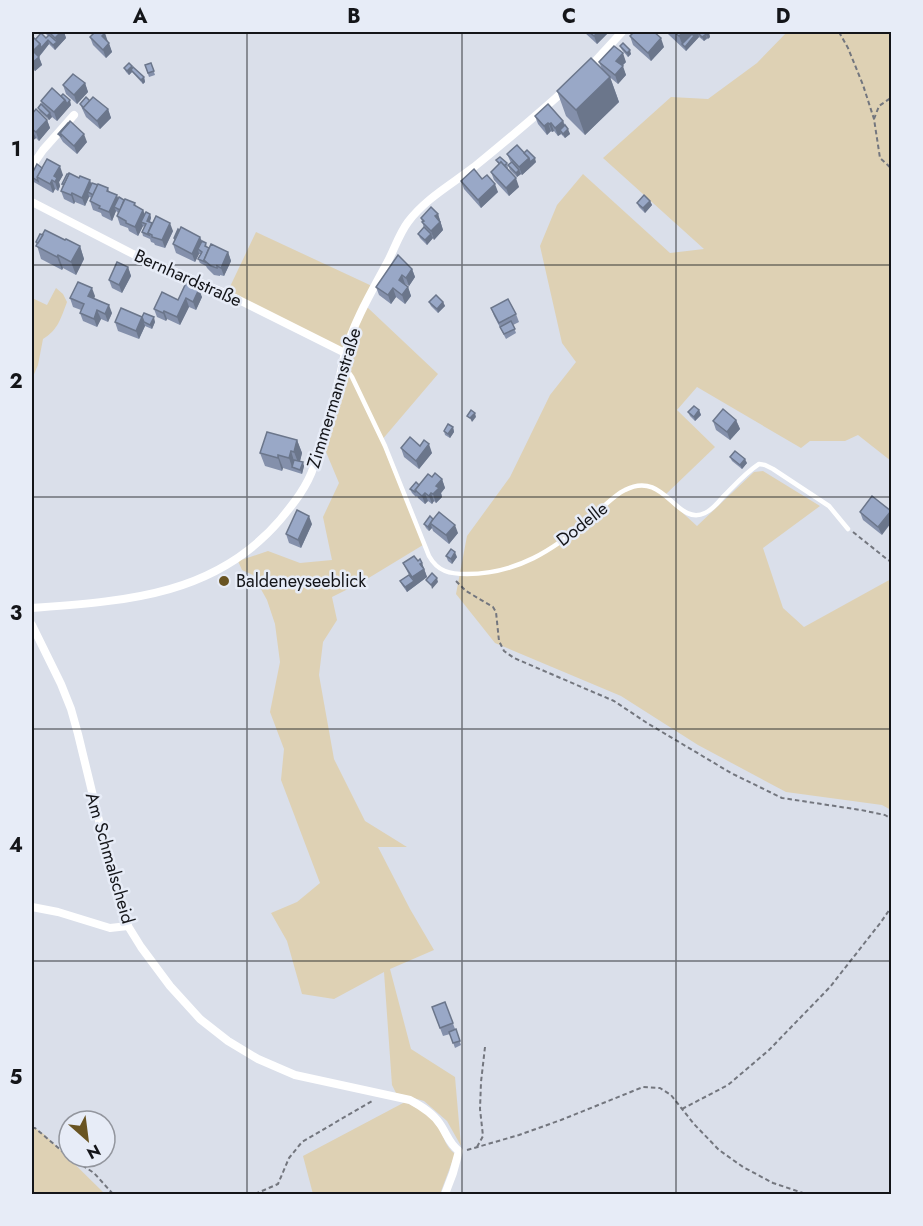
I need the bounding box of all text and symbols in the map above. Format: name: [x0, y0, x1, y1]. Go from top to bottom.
text: A: [132, 2, 148, 31]
text: B: [347, 2, 361, 31]
text: C: [562, 2, 576, 31]
text: D: [776, 2, 790, 31]
text: 1: [11, 135, 21, 164]
street label: Bernhardstraße: [130, 243, 246, 313]
street label: Zimmermannstraße: [300, 325, 368, 471]
text: 2: [9, 367, 23, 396]
street label: Dodelle: [551, 496, 613, 552]
place label: Baldeneyseeblick: [236, 568, 366, 594]
marker: Baldeneyseeblick: [217, 574, 231, 588]
text: 3: [10, 599, 22, 628]
street label: Am Schmalscheid: [79, 789, 141, 927]
text: 4: [9, 831, 23, 860]
text: 5: [10, 1063, 23, 1092]
north arrow: [57, 1109, 117, 1169]
text: N: [83, 1139, 105, 1165]

